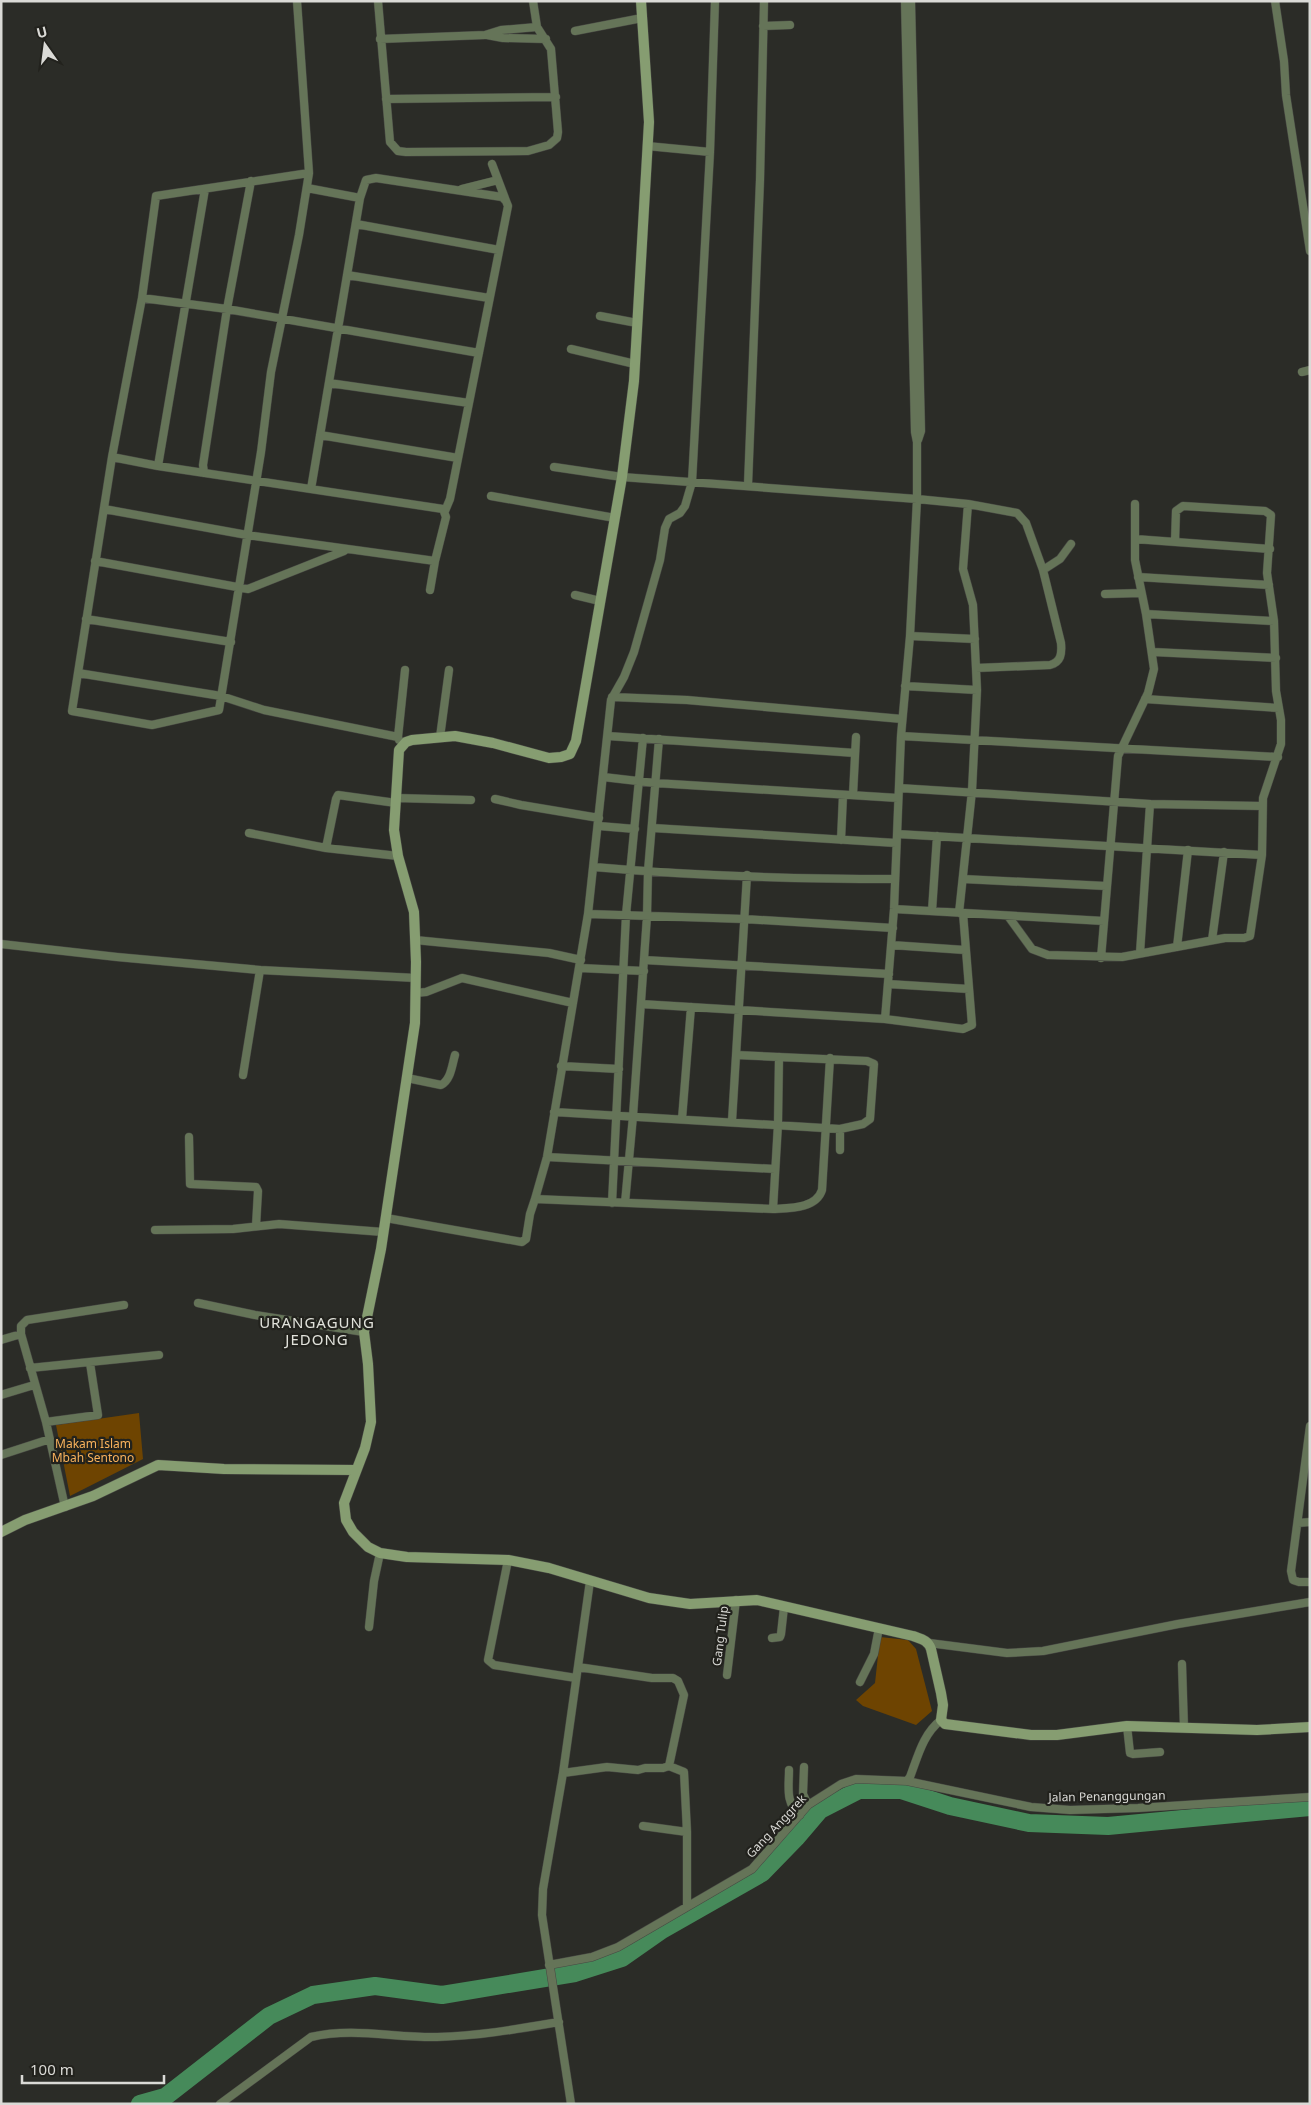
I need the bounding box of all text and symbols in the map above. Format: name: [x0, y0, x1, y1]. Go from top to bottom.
north arrow: [20, 20, 70, 70]
text: U: [34, 21, 49, 42]
district label: URANGAGUNG JEDONG: [259, 1312, 375, 1349]
park label: Makam Islam Mbah Sentono: [52, 1435, 134, 1466]
street label: Gang Tulip: [708, 1605, 732, 1667]
street label: Jalan Penanggungan: [1047, 1786, 1166, 1806]
street label: Gang Anggrek: [742, 1790, 810, 1861]
scale bar: [22, 2052, 165, 2084]
text: 100 m: [30, 2059, 74, 2079]

